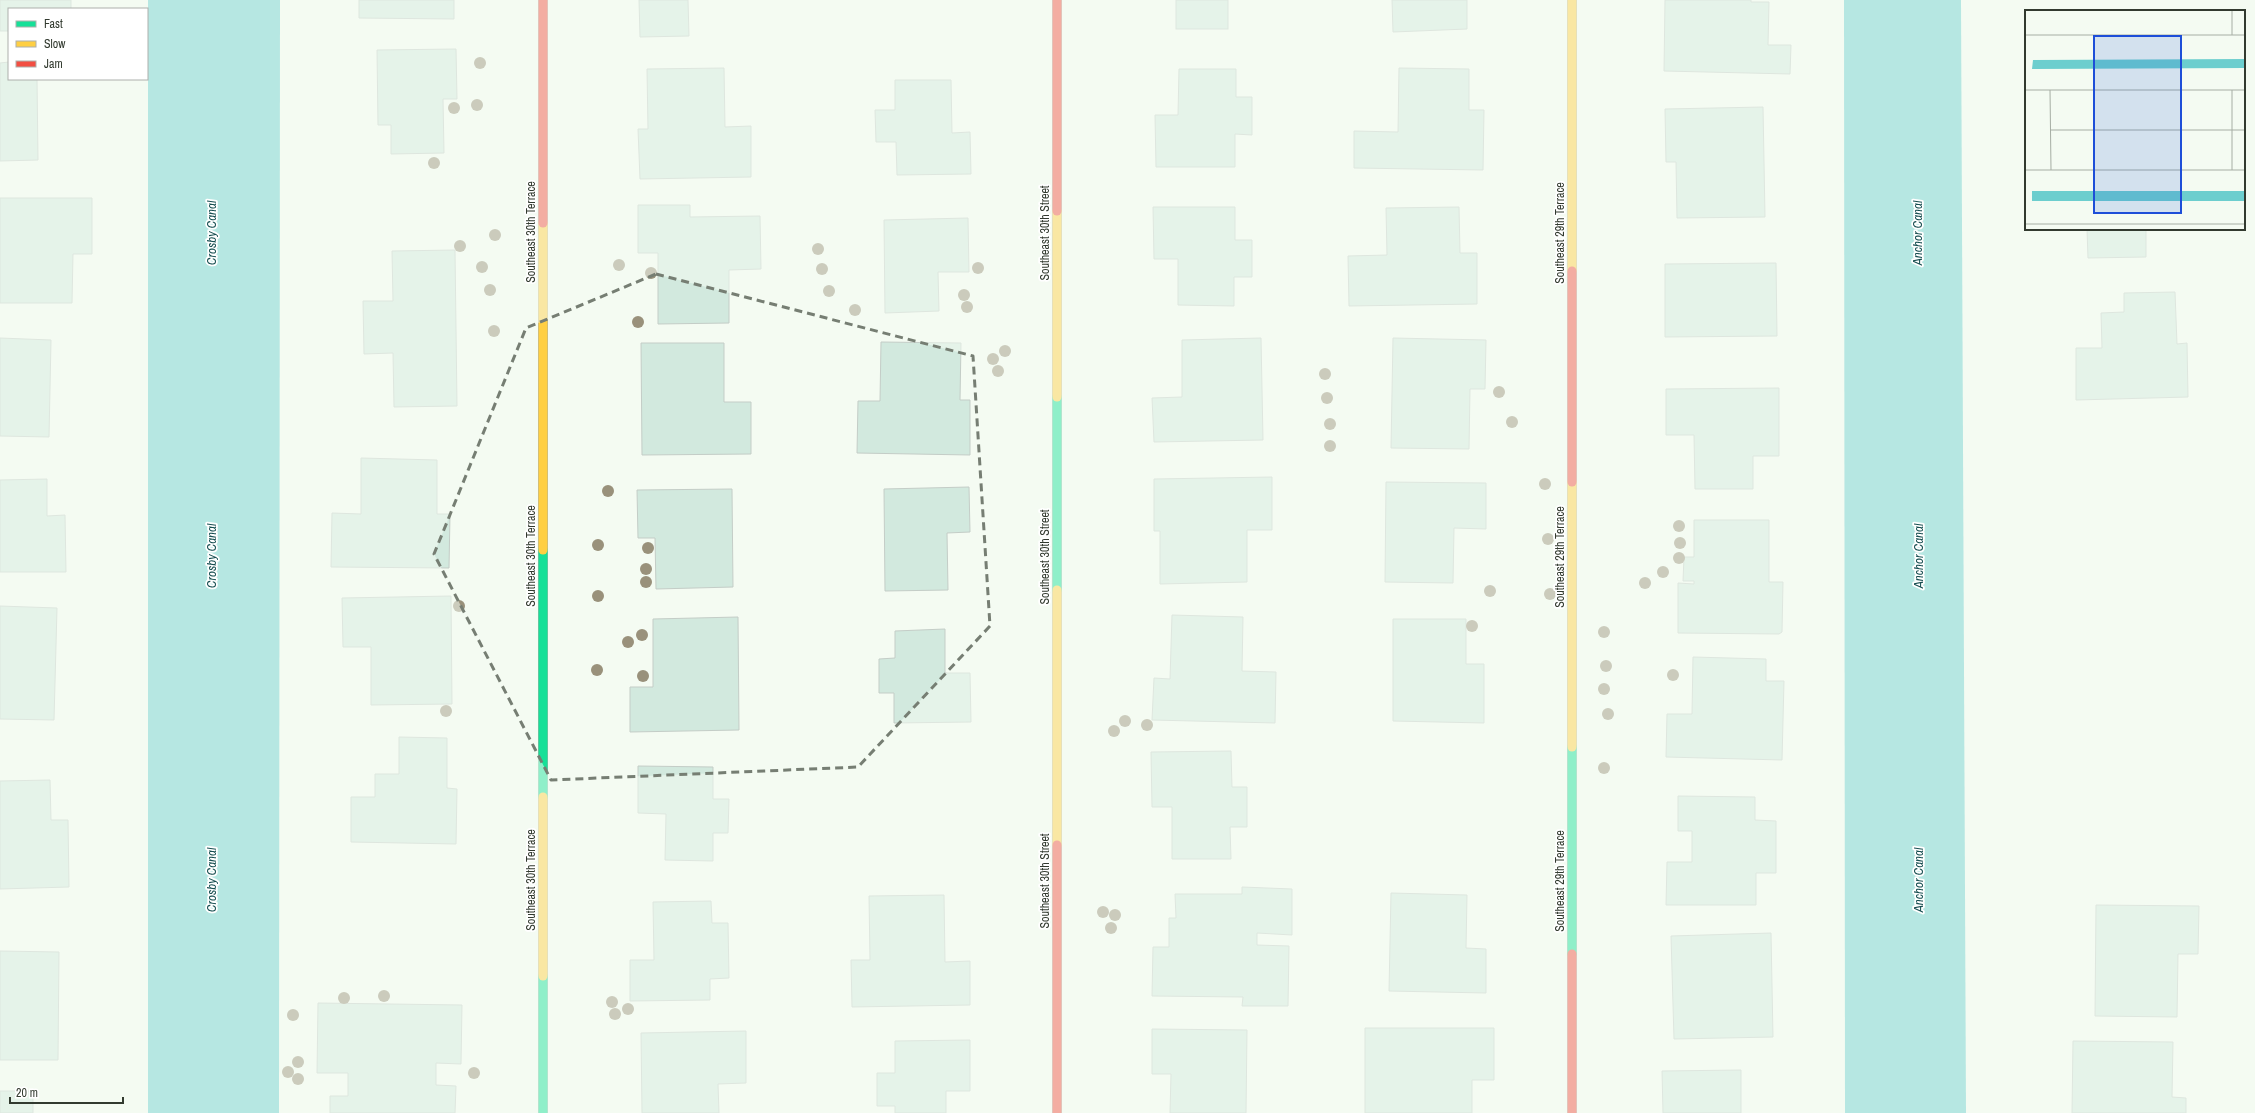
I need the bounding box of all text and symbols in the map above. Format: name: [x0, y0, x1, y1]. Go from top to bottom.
legend: [8, 8, 148, 80]
inset map: [2025, 10, 2245, 230]
text: Fast: [44, 16, 63, 32]
text: Slow: [44, 36, 66, 52]
text: Jam: [44, 56, 63, 72]
street label: Southeast 30th Terrace: [523, 181, 539, 283]
street label: Southeast 29th Terrace: [1552, 182, 1568, 284]
street label: Southeast 30th Street: [1037, 185, 1053, 281]
water label: Crosby Canal: [203, 200, 220, 265]
water label: Anchor Canal: [1909, 200, 1926, 266]
street label: Southeast 30th Terrace: [523, 505, 539, 607]
street label: Southeast 29th Terrace: [1552, 506, 1568, 608]
street label: Southeast 30th Street: [1037, 509, 1053, 605]
water label: Crosby Canal: [203, 523, 220, 588]
water label: Anchor Canal: [1910, 523, 1927, 589]
street label: Southeast 30th Terrace: [523, 829, 539, 931]
street label: Southeast 29th Terrace: [1552, 830, 1568, 932]
street label: Southeast 30th Street: [1037, 833, 1053, 929]
water label: Crosby Canal: [203, 847, 220, 912]
water label: Anchor Canal: [1910, 847, 1927, 913]
scale bar: [10, 1079, 123, 1105]
text: 20 m: [16, 1085, 38, 1101]

